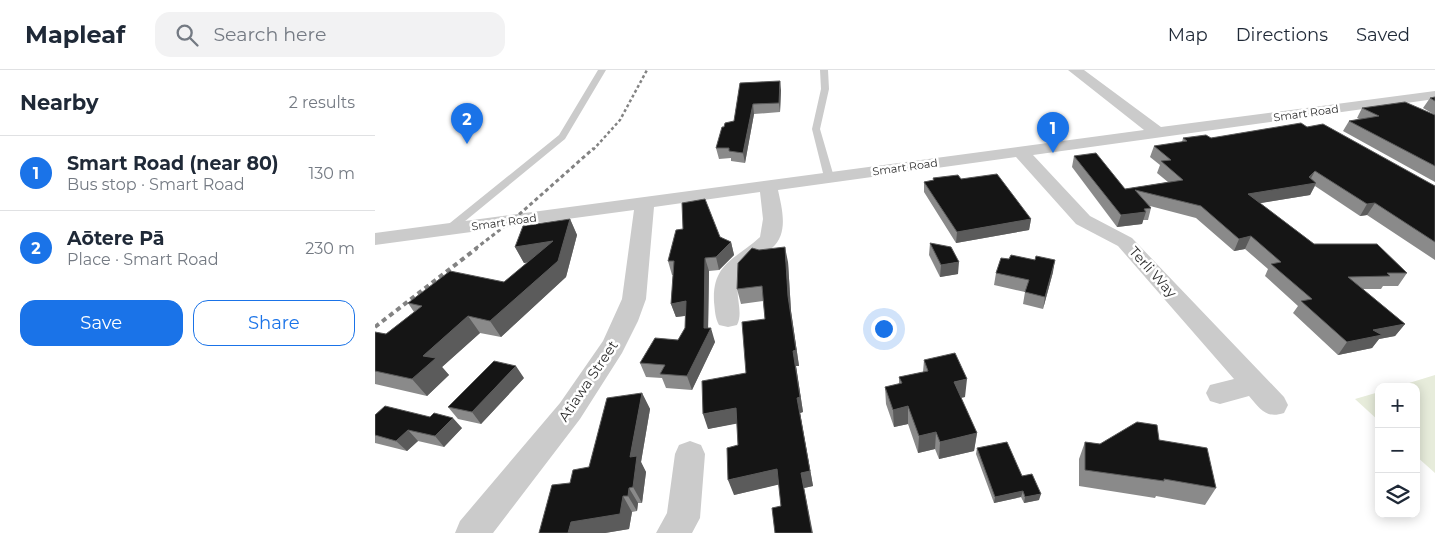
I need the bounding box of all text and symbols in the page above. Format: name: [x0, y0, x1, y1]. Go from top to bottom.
search box: [155, 12, 505, 57]
text: Mapleaf: [25, 20, 125, 49]
icon: search: [173, 21, 201, 49]
text: Search here: [213, 23, 326, 46]
text: Map: [1168, 24, 1208, 46]
text: Directions: [1236, 24, 1328, 46]
text: Saved: [1356, 24, 1410, 46]
text: Nearby: [20, 90, 99, 115]
text: 2 results: [289, 93, 355, 112]
street label: Smart Road: [1273, 102, 1339, 124]
pin: 2: [451, 103, 483, 144]
pin: 1: [1037, 112, 1069, 153]
text: Smart Road (near 80): [67, 152, 279, 175]
street label: Smart Road: [872, 156, 938, 178]
text: 1: [33, 164, 39, 183]
text: 130 m: [308, 164, 355, 183]
text: Bus stop · Smart Road: [67, 175, 245, 194]
street label: Smart Road: [471, 211, 537, 233]
text: Aōtere Pā: [67, 227, 165, 250]
text: 2: [31, 239, 41, 258]
text: 230 m: [305, 239, 355, 258]
street label: Terli Way: [1125, 243, 1181, 302]
text: Place · Smart Road: [67, 250, 219, 269]
button: Save: [20, 300, 183, 346]
button: Share: [193, 300, 355, 346]
your location: [871, 316, 897, 342]
street label: Atiawa Street: [554, 337, 622, 425]
map controls: [1375, 383, 1420, 518]
button: +: [1375, 383, 1420, 428]
button: −: [1375, 428, 1420, 473]
button: layers: [1375, 473, 1420, 518]

